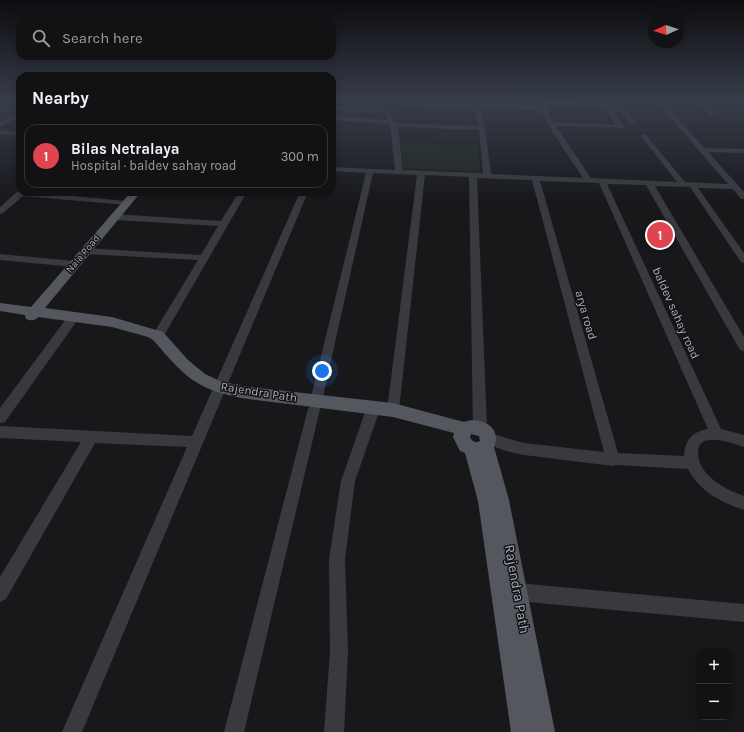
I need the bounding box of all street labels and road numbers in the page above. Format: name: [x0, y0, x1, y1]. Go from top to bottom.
street label: Nala Road: [64, 233, 102, 275]
street label: baldev sahay road: [649, 265, 703, 361]
street label: arya road: [572, 289, 600, 341]
street label: Rajendra Path: [220, 379, 298, 405]
street label: Rajendra Path: [501, 543, 533, 635]

